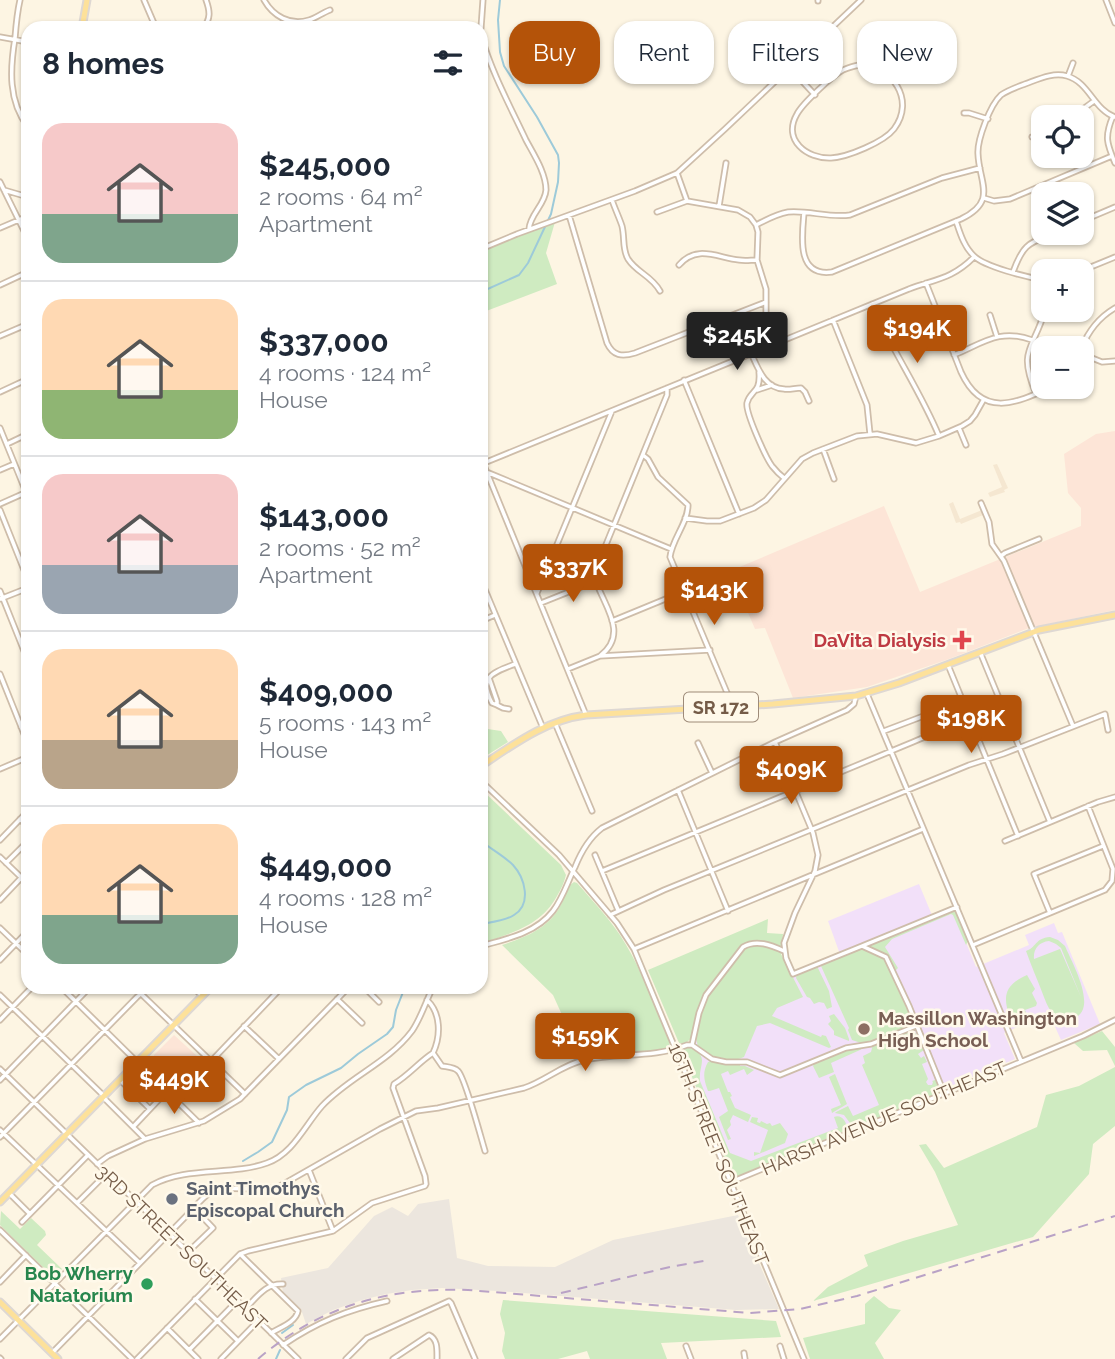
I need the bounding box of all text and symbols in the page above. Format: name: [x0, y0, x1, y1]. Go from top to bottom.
chip: Buy: [509, 21, 600, 84]
chip: Rent: [614, 21, 714, 84]
chip: Filters: [728, 21, 843, 84]
chip: New: [857, 21, 957, 84]
icon: filters: [429, 44, 467, 82]
text: 8 homes: [42, 46, 164, 81]
map controls: [1031, 105, 1094, 399]
button: locate: [1031, 105, 1094, 168]
text: $245,000: [259, 148, 391, 183]
icon: home: [98, 151, 182, 235]
button: layers: [1031, 182, 1094, 245]
text: 2 rooms · 64 m²: [259, 183, 423, 210]
text: Apartment: [259, 210, 373, 237]
button: +: [1031, 259, 1094, 322]
pin: $194K: [868, 306, 966, 365]
pin: $245K: [688, 312, 786, 372]
text: $194K: [883, 314, 951, 341]
text: $245K: [703, 321, 771, 348]
text: $337,000: [259, 324, 389, 359]
icon: home: [98, 327, 182, 411]
button: −: [1031, 336, 1094, 399]
text: 4 rooms · 124 m²: [259, 359, 431, 386]
text: House: [259, 386, 328, 413]
text: $143,000: [259, 499, 389, 534]
icon: home: [98, 502, 182, 586]
text: 2 rooms · 52 m²: [259, 534, 421, 561]
pin: $337K: [524, 544, 622, 604]
text: $337K: [539, 553, 607, 580]
text: Apartment: [259, 561, 373, 588]
pin: $143K: [665, 568, 763, 627]
text: $143K: [680, 576, 748, 603]
place label: DaVita Dialysis: [814, 629, 946, 651]
marker: DaVita Dialysis: [952, 630, 972, 650]
text: $409,000: [259, 674, 393, 709]
icon: home: [98, 677, 182, 761]
road number: SR 172: [684, 692, 758, 722]
pin: $198K: [922, 696, 1020, 755]
text: $198K: [937, 704, 1005, 731]
text: 5 rooms · 143 m²: [259, 709, 431, 736]
text: House: [259, 736, 328, 763]
pin: $409K: [742, 746, 840, 806]
text: $409K: [756, 755, 826, 782]
text: $449,000: [259, 849, 392, 884]
icon: home: [98, 852, 182, 936]
text: 4 rooms · 128 m²: [259, 884, 432, 911]
text: House: [259, 911, 328, 938]
place label: Massillon Washington High School: [878, 1007, 1077, 1051]
pin: $159K: [536, 1014, 634, 1073]
marker: Massillon Washington High School: [856, 1021, 872, 1037]
text: $159K: [551, 1022, 619, 1049]
street label: 16TH STREET SOUTHEAST: [664, 1040, 774, 1269]
pin: $449K: [125, 1056, 223, 1116]
street label: HARSH AVENUE SOUTHEAST: [758, 1056, 1010, 1180]
text: $449K: [139, 1065, 209, 1092]
street label: 3RD STREET SOUTHEAST: [92, 1160, 272, 1335]
place label: Saint Timothys Episcopal Church: [186, 1177, 344, 1221]
marker: Saint Timothys Episcopal Church: [164, 1191, 180, 1207]
place label: Bob Wherry Natatorium: [25, 1262, 134, 1306]
marker: Bob Wherry Natatorium: [139, 1276, 155, 1292]

